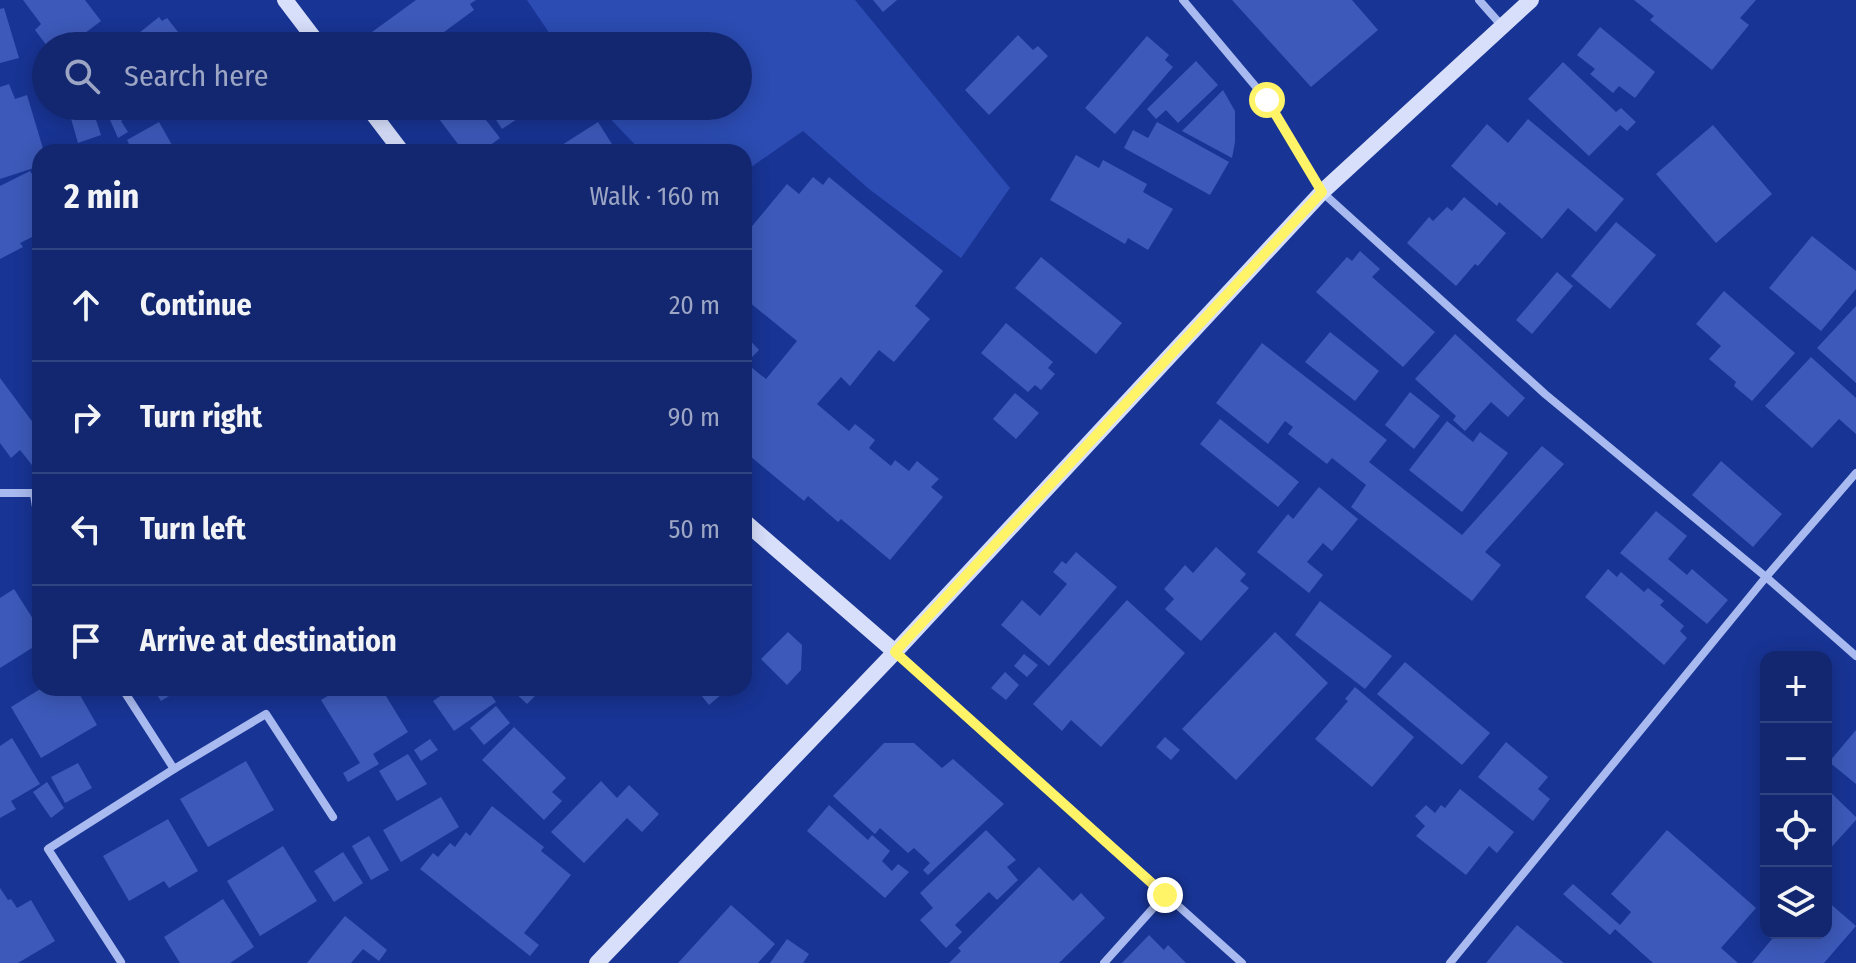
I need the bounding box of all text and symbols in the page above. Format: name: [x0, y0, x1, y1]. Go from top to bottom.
search box: [32, 32, 752, 120]
icon: search: [60, 54, 104, 98]
text: Search here: [124, 58, 269, 94]
route start: [1249, 82, 1285, 118]
text: 2 min: [64, 176, 139, 217]
text: Walk · 160 m: [589, 181, 720, 212]
icon: ahead: [64, 283, 108, 327]
text: Continue: [140, 287, 252, 323]
text: 20 m: [669, 290, 720, 321]
icon: right: [64, 395, 108, 439]
text: Turn right: [140, 399, 262, 435]
text: 90 m: [668, 402, 720, 433]
icon: left: [64, 507, 108, 551]
text: Turn left: [140, 511, 246, 547]
text: 50 m: [668, 514, 720, 545]
icon: arrive: [64, 619, 108, 663]
text: Arrive at destination: [140, 623, 397, 659]
map controls: [1760, 651, 1832, 939]
button: +: [1760, 651, 1832, 723]
button: −: [1760, 723, 1832, 795]
button: locate: [1760, 795, 1832, 867]
button: layers: [1760, 867, 1832, 939]
route end: [1147, 877, 1183, 913]

